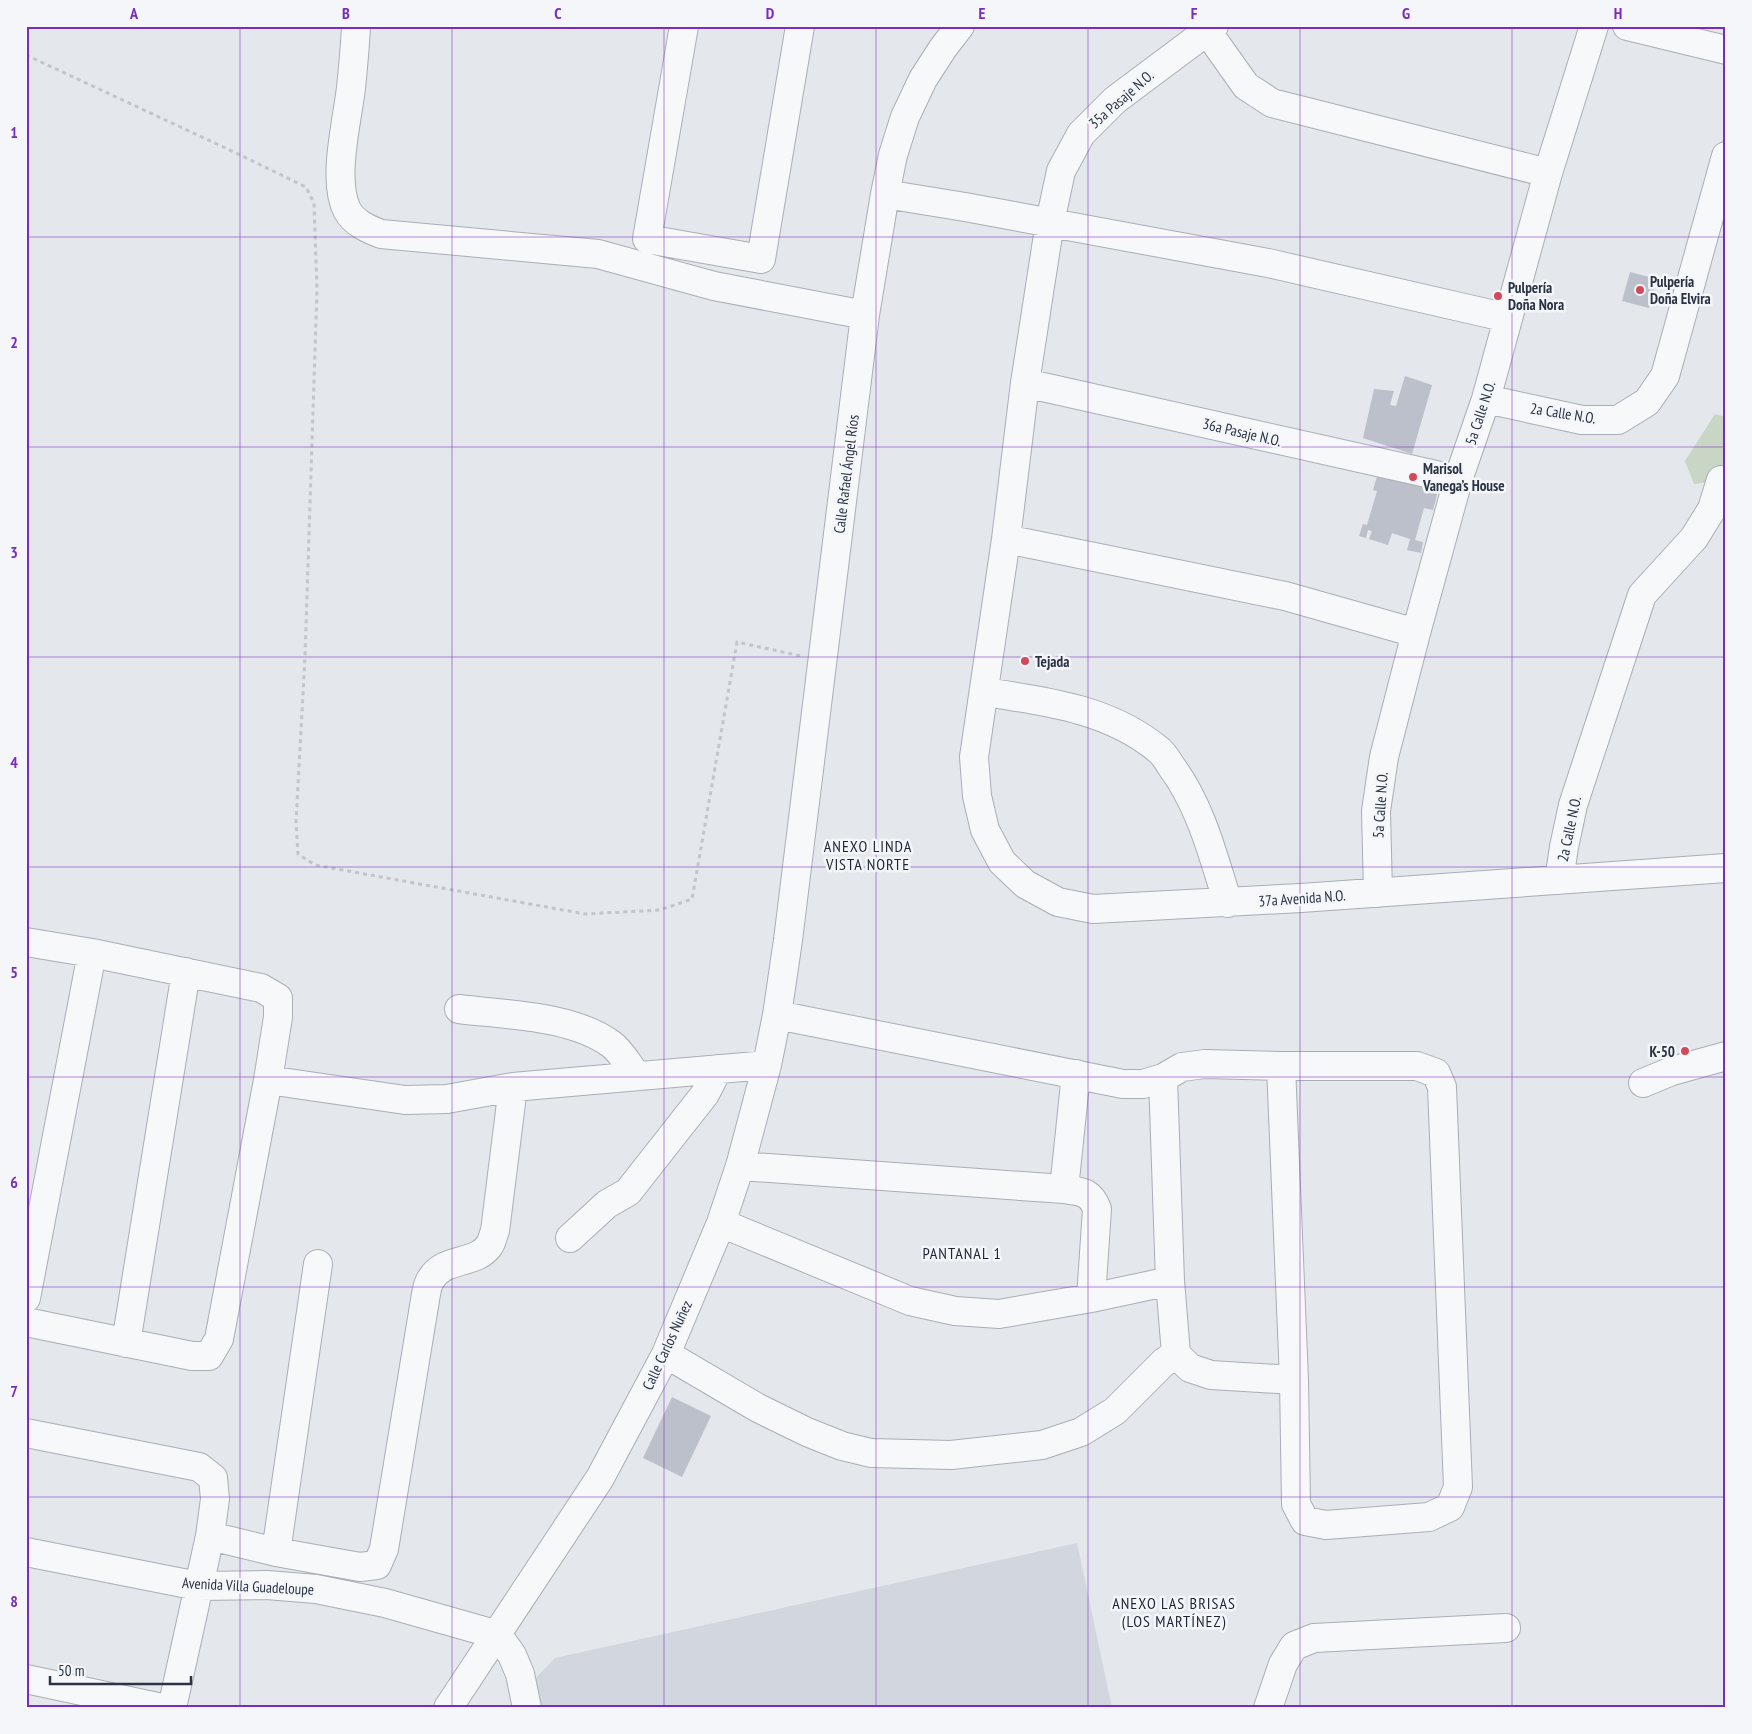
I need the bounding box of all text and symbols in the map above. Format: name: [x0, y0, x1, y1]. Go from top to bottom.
text: A: [129, 3, 139, 23]
text: B: [342, 3, 350, 23]
text: C: [554, 3, 562, 23]
text: D: [766, 3, 775, 23]
text: E: [979, 3, 986, 23]
text: F: [1191, 3, 1198, 23]
text: G: [1402, 3, 1410, 23]
text: H: [1614, 3, 1622, 23]
street label: 35a Pasaje N.O.: [1085, 65, 1158, 132]
text: 1: [10, 122, 18, 142]
place label: Pulpería Doña Elvira: [1650, 272, 1711, 308]
place label: Pulpería Doña Nora: [1508, 278, 1564, 314]
marker: Pulpería Doña Elvira: [1634, 284, 1646, 296]
marker: Pulpería Doña Nora: [1492, 290, 1504, 302]
text: 2: [10, 332, 18, 352]
street label: 5a Calle N.O.: [1461, 378, 1499, 447]
street label: 2a Calle N.O.: [1529, 398, 1598, 428]
street label: Calle Rafael Ángel Ríos: [829, 413, 863, 535]
street label: 36a Pasaje N.O.: [1201, 414, 1283, 450]
place label: Marisol Vanega’s House: [1422, 459, 1505, 495]
marker: Marisol Vanega’s House: [1407, 471, 1419, 483]
text: 3: [10, 542, 18, 562]
place label: Tejada: [1035, 652, 1069, 671]
marker: Tejada: [1019, 655, 1031, 667]
text: 4: [10, 752, 18, 772]
street label: 5a Calle N.O.: [1368, 771, 1392, 839]
street label: 2a Calle N.O.: [1553, 794, 1585, 863]
district label: ANEXO LINDA VISTA NORTE: [824, 836, 912, 874]
street label: 37a Avenida N.O.: [1258, 885, 1347, 911]
text: 5: [10, 962, 18, 982]
place label: K-50: [1649, 1042, 1675, 1061]
marker: K-50: [1679, 1045, 1691, 1057]
text: 6: [10, 1172, 18, 1192]
district label: PANTANAL 1: [922, 1243, 1002, 1263]
street label: Calle Carlos Nuñez: [638, 1297, 696, 1393]
text: 7: [10, 1381, 18, 1401]
street label: Avenida Villa Guadeloupe: [182, 1573, 314, 1599]
text: 8: [10, 1591, 18, 1611]
district label: ANEXO LAS BRISAS (LOS MARTÍNEZ): [1112, 1593, 1236, 1631]
scale bar: [50, 1654, 191, 1686]
text: 50 m: [58, 1661, 84, 1680]

